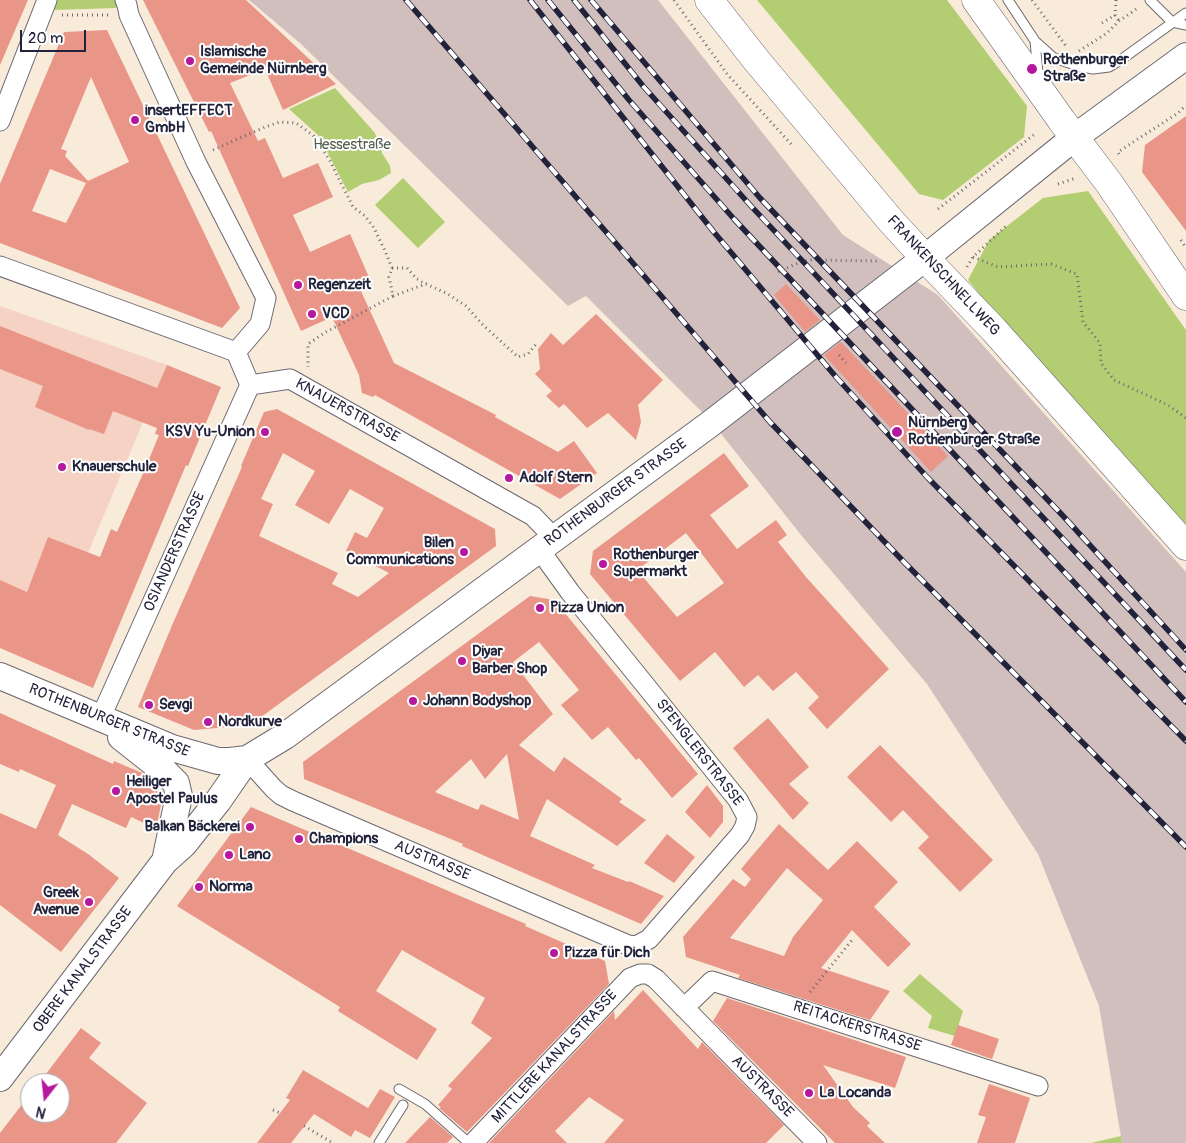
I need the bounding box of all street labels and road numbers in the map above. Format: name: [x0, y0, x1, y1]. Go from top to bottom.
street label: FRANKENSCHNELLWEG: [883, 212, 1003, 340]
street label: KNAUERSTRASSE: [292, 375, 402, 447]
street label: ROTHENBURGER STRASSE: [541, 435, 691, 551]
street label: OSIANDERSTRASSE: [141, 489, 209, 615]
street label: ROTHENBURGER STRASSE: [26, 680, 192, 762]
street label: SPENGLERSTRASSE: [652, 696, 746, 810]
street label: AUSTRASSE: [391, 837, 473, 885]
street label: OBERE KANALSTRASSE: [30, 903, 136, 1037]
street label: MITTLERE KANALSTRASSE: [489, 987, 621, 1127]
street label: REITACKERSTRASSE: [791, 998, 923, 1056]
street label: AUSTRASSE: [727, 1052, 797, 1122]

